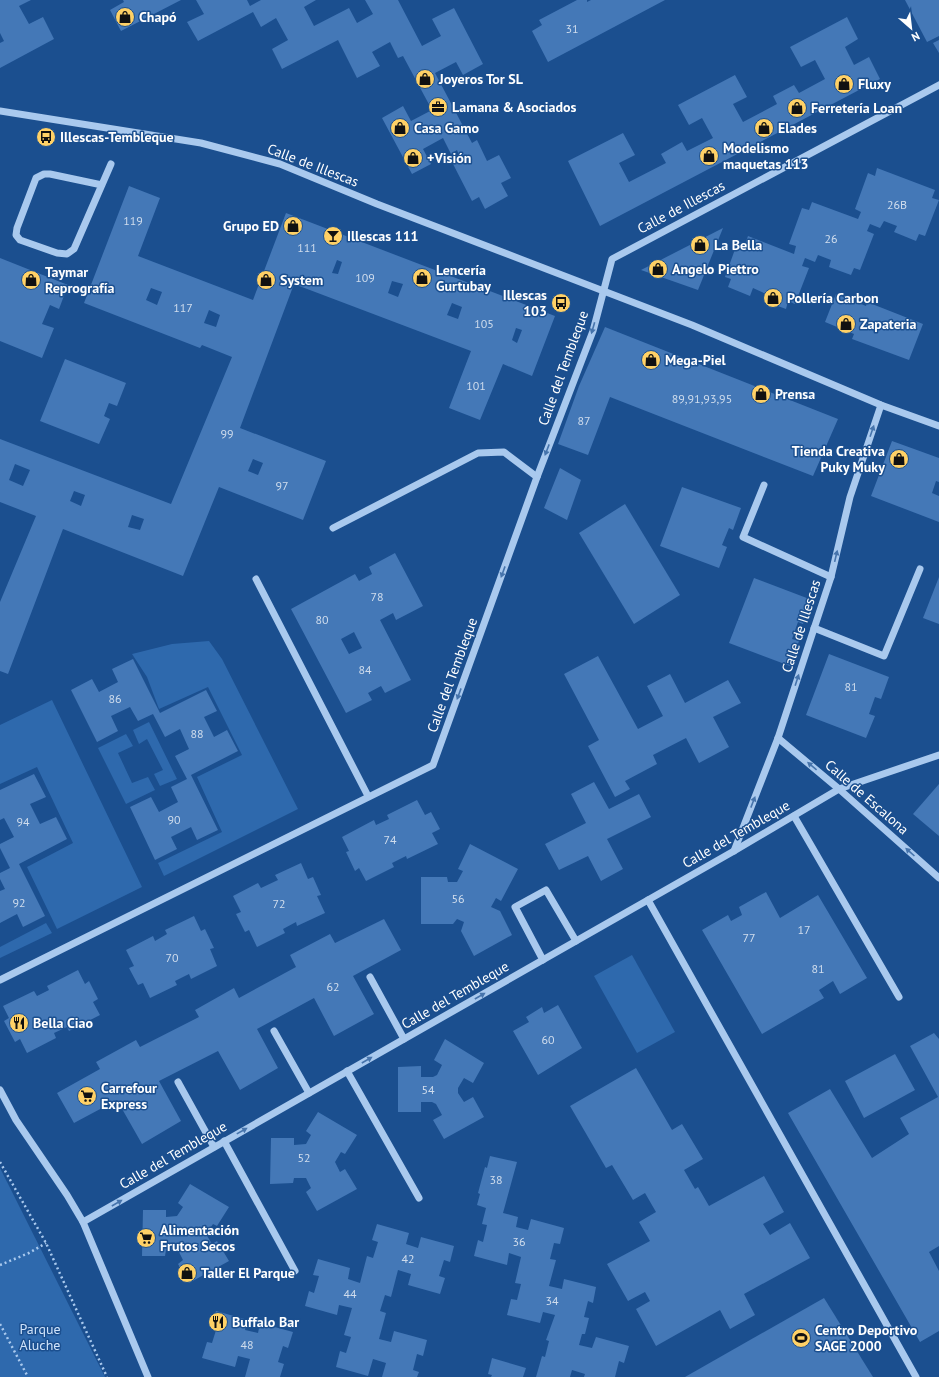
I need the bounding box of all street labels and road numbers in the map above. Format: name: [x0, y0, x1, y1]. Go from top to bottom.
street label: Calle de Illescas: [265, 139, 361, 191]
street label: Calle de Illescas: [634, 176, 728, 238]
street label: Calle del Tembleque: [534, 308, 592, 428]
street label: Calle de Illescas: [778, 577, 825, 675]
street label: Calle del Tembleque: [423, 615, 481, 735]
street label: Calle de Escalona: [821, 756, 913, 838]
street label: Calle del Tembleque: [679, 796, 793, 872]
street label: Calle del Tembleque: [398, 957, 512, 1033]
street label: Calle del Tembleque: [116, 1117, 230, 1193]

